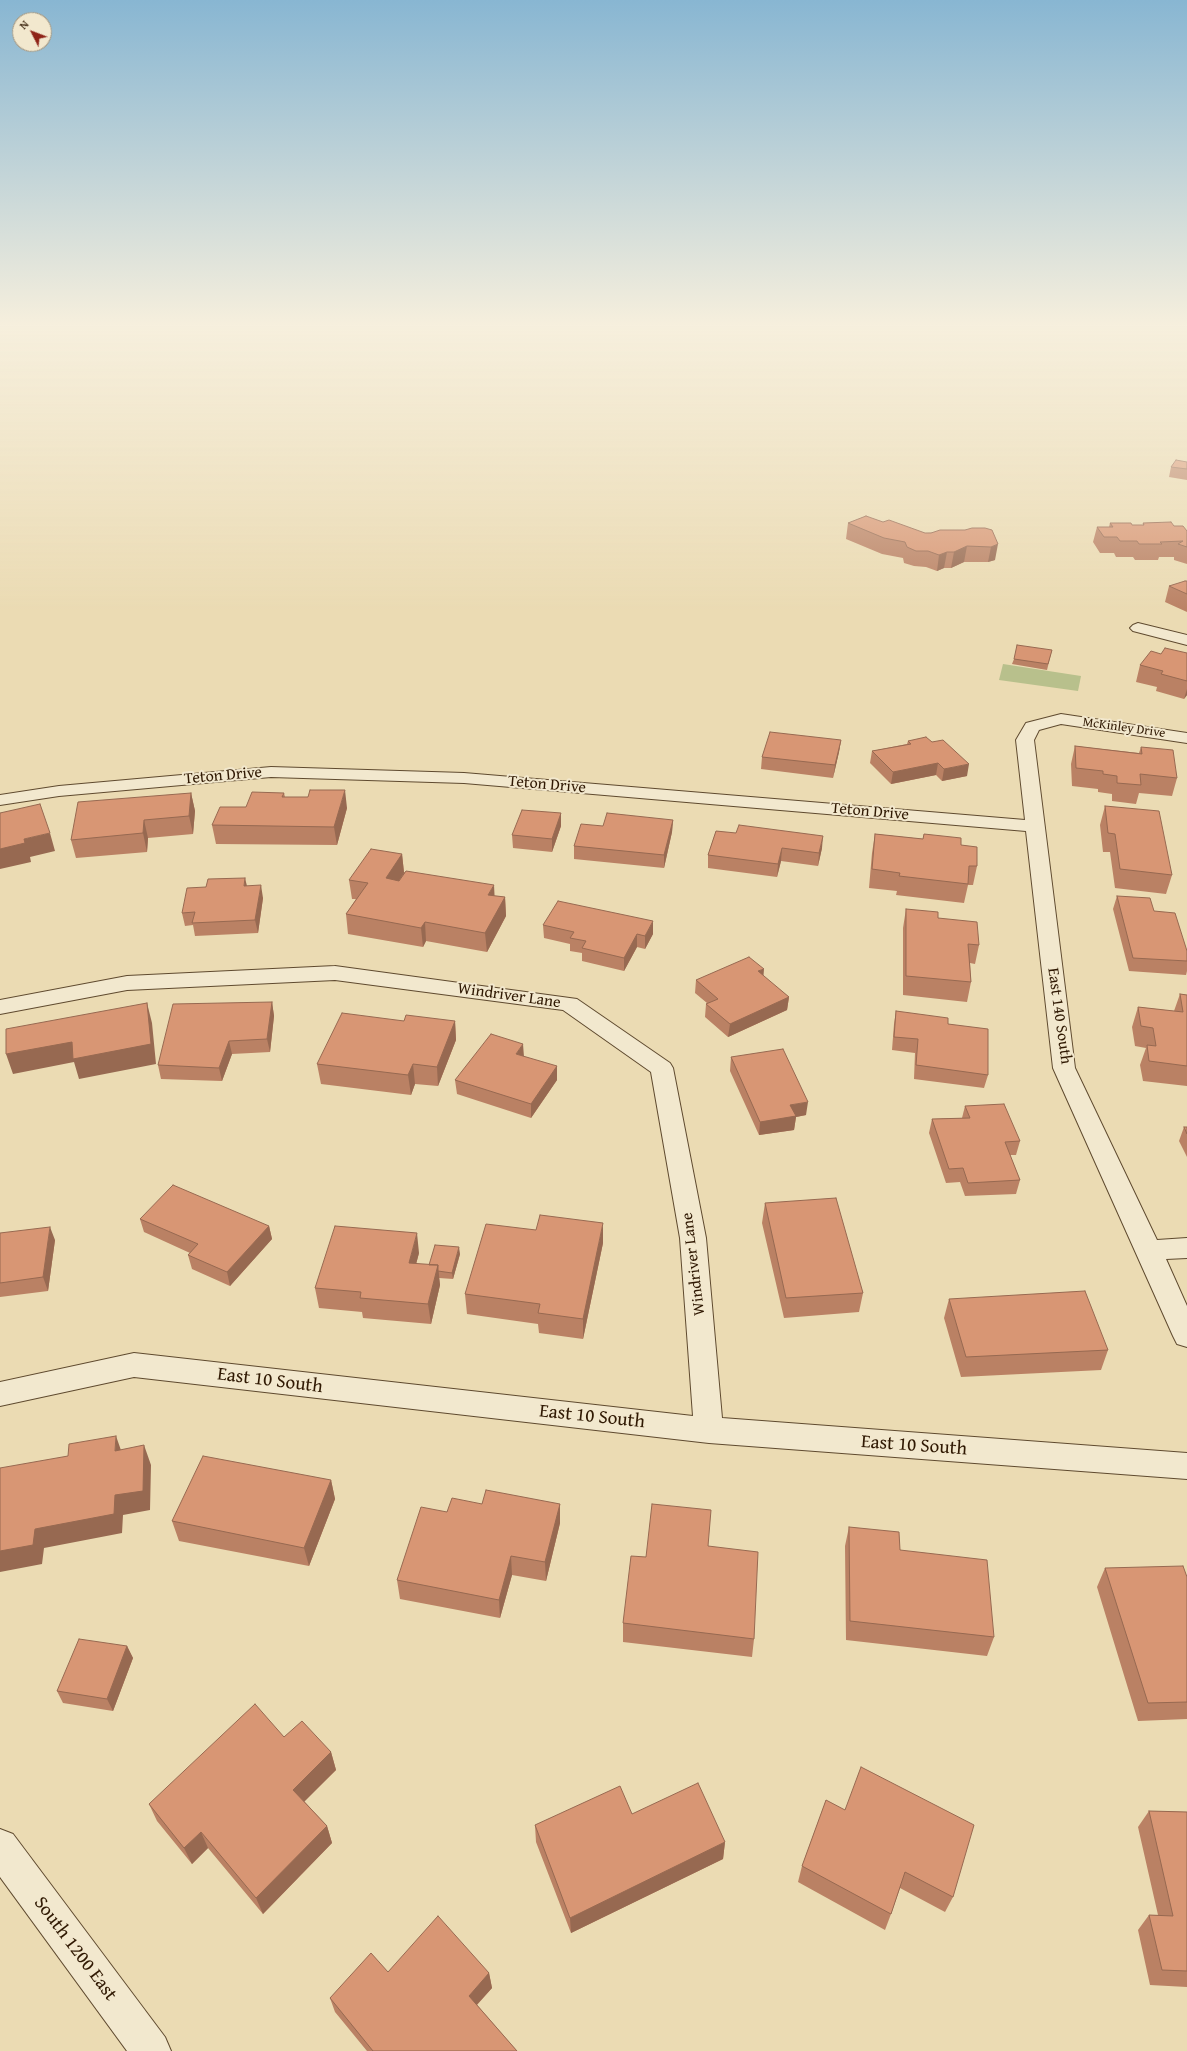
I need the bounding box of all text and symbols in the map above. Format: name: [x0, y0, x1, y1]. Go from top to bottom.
north arrow: [12, 12, 52, 52]
text: N: [15, 17, 32, 33]
street label: McKinley Drive: [1082, 714, 1166, 742]
street label: Teton Drive: [183, 763, 263, 789]
street label: Teton Drive: [507, 772, 587, 798]
street label: Teton Drive: [830, 799, 910, 825]
street label: East 140 South: [1043, 967, 1075, 1065]
street label: Windriver Lane: [456, 979, 562, 1013]
street label: Windriver Lane: [678, 1211, 710, 1317]
street label: East 10 South: [216, 1363, 324, 1399]
street label: East 10 South: [538, 1400, 646, 1434]
street label: East 10 South: [860, 1431, 968, 1461]
street label: South 1200 East: [28, 1892, 122, 2006]

